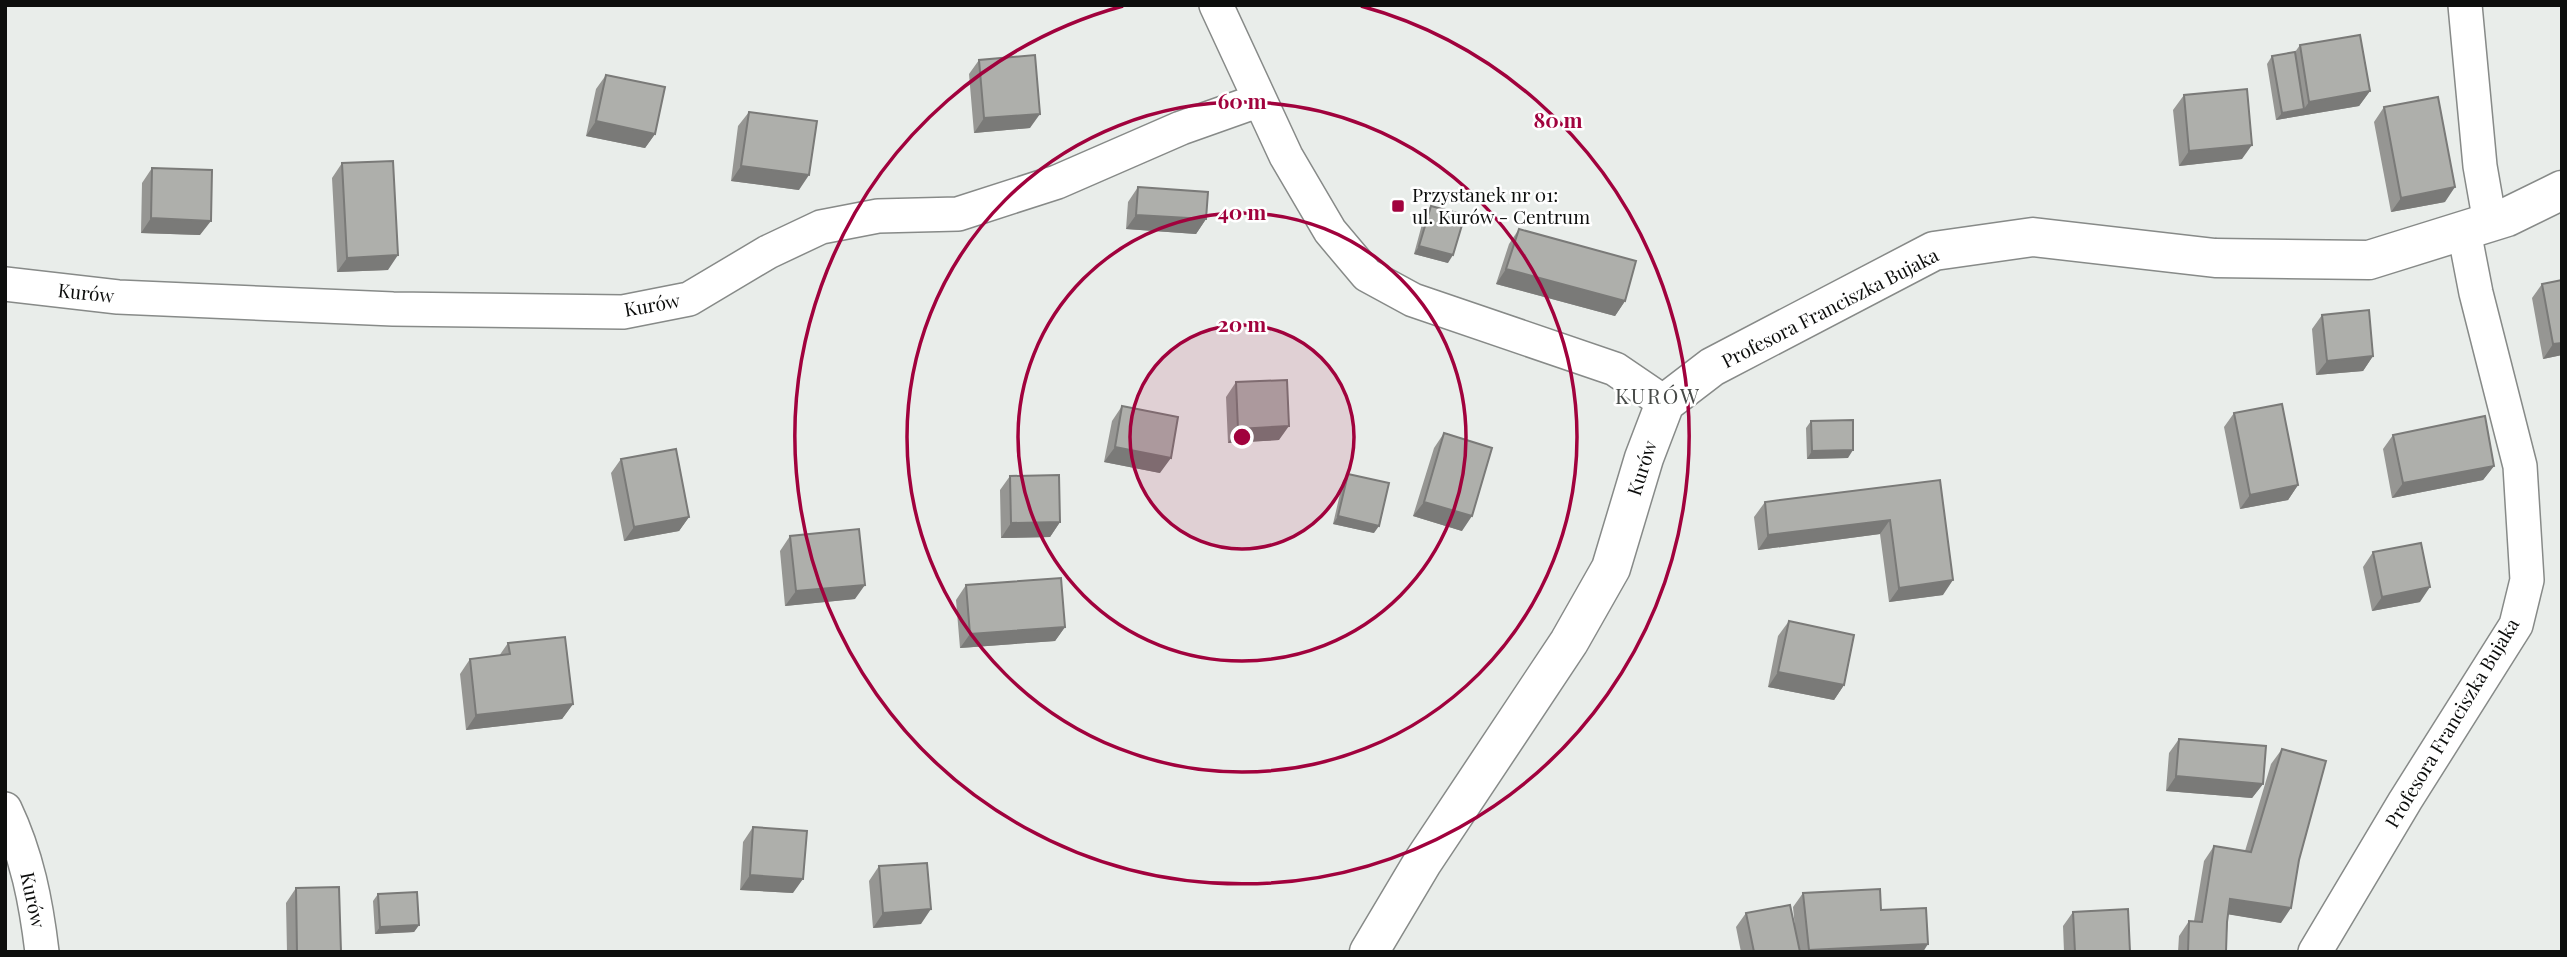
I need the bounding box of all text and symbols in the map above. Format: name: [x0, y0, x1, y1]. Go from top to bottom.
text: 60 m: [1217, 86, 1267, 114]
text: 80 m: [1533, 105, 1583, 133]
place label: Przystanek nr 01: ul. Kurów - Centrum: [1412, 181, 1590, 229]
text: 40 m: [1218, 197, 1266, 225]
marker: Przystanek nr 01: ul. Kurów - Centrum: [1390, 198, 1406, 214]
street label: Profesora Franciszka Bujaka: [1717, 241, 1943, 373]
street label: Kurów: [57, 276, 116, 308]
street label: Kurów: [622, 286, 682, 322]
text: 20 m: [1218, 309, 1266, 337]
district label: KURÓW: [1615, 381, 1701, 409]
centre of rings: [1230, 425, 1254, 449]
street label: Kurów: [1620, 436, 1662, 499]
street label: Profesora Franciszka Bujaka: [2378, 612, 2524, 832]
street label: Kurów: [15, 869, 53, 930]

